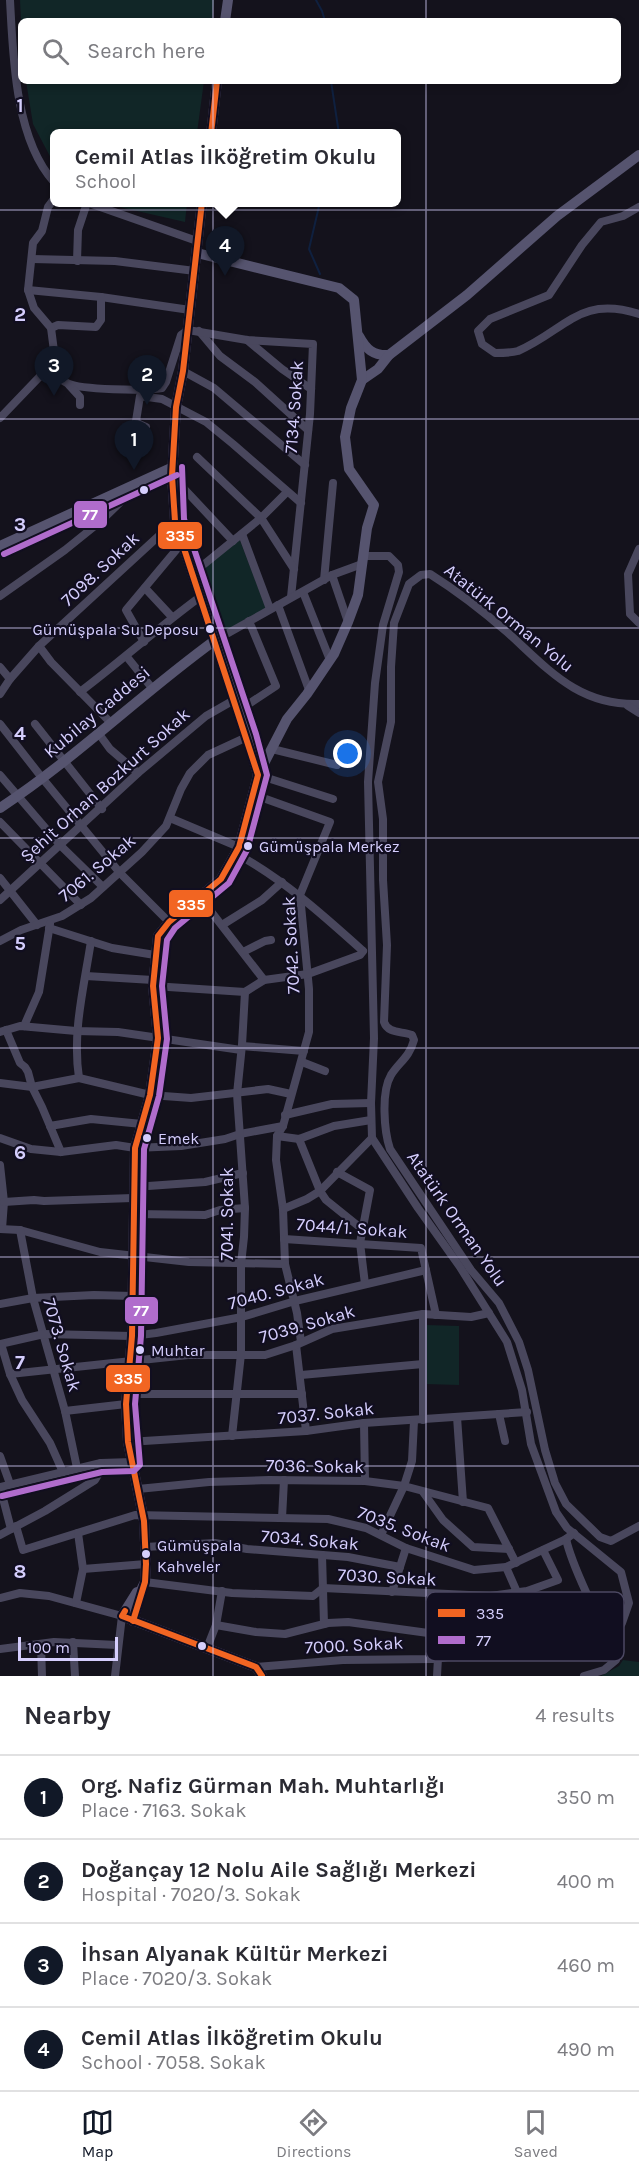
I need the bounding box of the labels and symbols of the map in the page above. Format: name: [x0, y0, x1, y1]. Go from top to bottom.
text: 1: [16, 94, 24, 117]
pin: 4: [206, 226, 244, 276]
text: 2: [14, 303, 26, 326]
pin: 3: [34, 346, 74, 396]
pin: 2: [128, 356, 166, 405]
street label: 7134. Sokak: [280, 360, 308, 454]
pin: 1: [114, 420, 154, 470]
unlabelled marker: [138, 484, 150, 496]
line badge: 77: [73, 500, 108, 529]
text: 77: [82, 505, 98, 524]
text: 3: [14, 513, 26, 536]
line badge: 335: [157, 521, 203, 550]
text: 335: [165, 526, 195, 545]
street label: 7098. Sokak: [56, 527, 144, 611]
street label: Atatürk Orman Yolu: [440, 559, 578, 677]
place label: Gümüşpala Su Deposu: [33, 620, 199, 639]
marker: Gümüşpala Su Deposu: [204, 623, 216, 635]
street label: Kubilay Caddesi: [39, 661, 155, 763]
street label: Şehit Orhan Bozkurt Sokak: [16, 703, 194, 867]
text: 4: [14, 722, 26, 745]
your location: [333, 739, 362, 768]
street label: 7061. Sokak: [54, 829, 140, 907]
place label: Gümüşpala Merkez: [259, 837, 400, 856]
marker: Gümüşpala Merkez: [242, 840, 254, 852]
line badge: 335: [168, 889, 214, 918]
text: 335: [176, 895, 206, 914]
street label: 7042. Sokak: [277, 895, 305, 995]
text: 5: [14, 932, 26, 955]
place label: Emek: [158, 1129, 199, 1148]
marker: Emek: [141, 1132, 153, 1144]
text: 6: [14, 1141, 26, 1164]
street label: Atatürk Orman Yolu: [402, 1147, 512, 1291]
street label: 7041. Sokak: [216, 1167, 238, 1261]
street label: 7044/1. Sokak: [296, 1213, 408, 1243]
street label: 7040. Sokak: [226, 1268, 326, 1314]
street label: 7073. Sokak: [38, 1296, 86, 1394]
line badge: 77: [124, 1296, 159, 1325]
street label: 7039. Sokak: [257, 1300, 357, 1348]
text: 77: [133, 1301, 149, 1320]
place label: Muhtar: [151, 1341, 205, 1360]
marker: Muhtar: [134, 1344, 146, 1356]
text: 7: [15, 1351, 25, 1374]
line badge: 335: [105, 1364, 151, 1393]
text: 335: [113, 1369, 143, 1388]
street label: 7037. Sokak: [277, 1397, 375, 1429]
street label: 7036. Sokak: [266, 1454, 364, 1478]
street label: 7035. Sokak: [354, 1501, 454, 1557]
street label: 7034. Sokak: [260, 1525, 360, 1555]
place label: Gümüşpala Kahveler: [157, 1536, 242, 1576]
marker: Gümüşpala Kahveler: [140, 1548, 152, 1560]
text: 8: [14, 1560, 26, 1583]
street label: 7030. Sokak: [337, 1563, 437, 1591]
legend: [426, 1592, 624, 1661]
text: 335: [476, 1604, 504, 1623]
street label: 7000. Sokak: [304, 1631, 404, 1659]
text: 77: [476, 1631, 492, 1650]
scale bar: [18, 1634, 118, 1662]
unlabelled marker: [196, 1640, 208, 1652]

